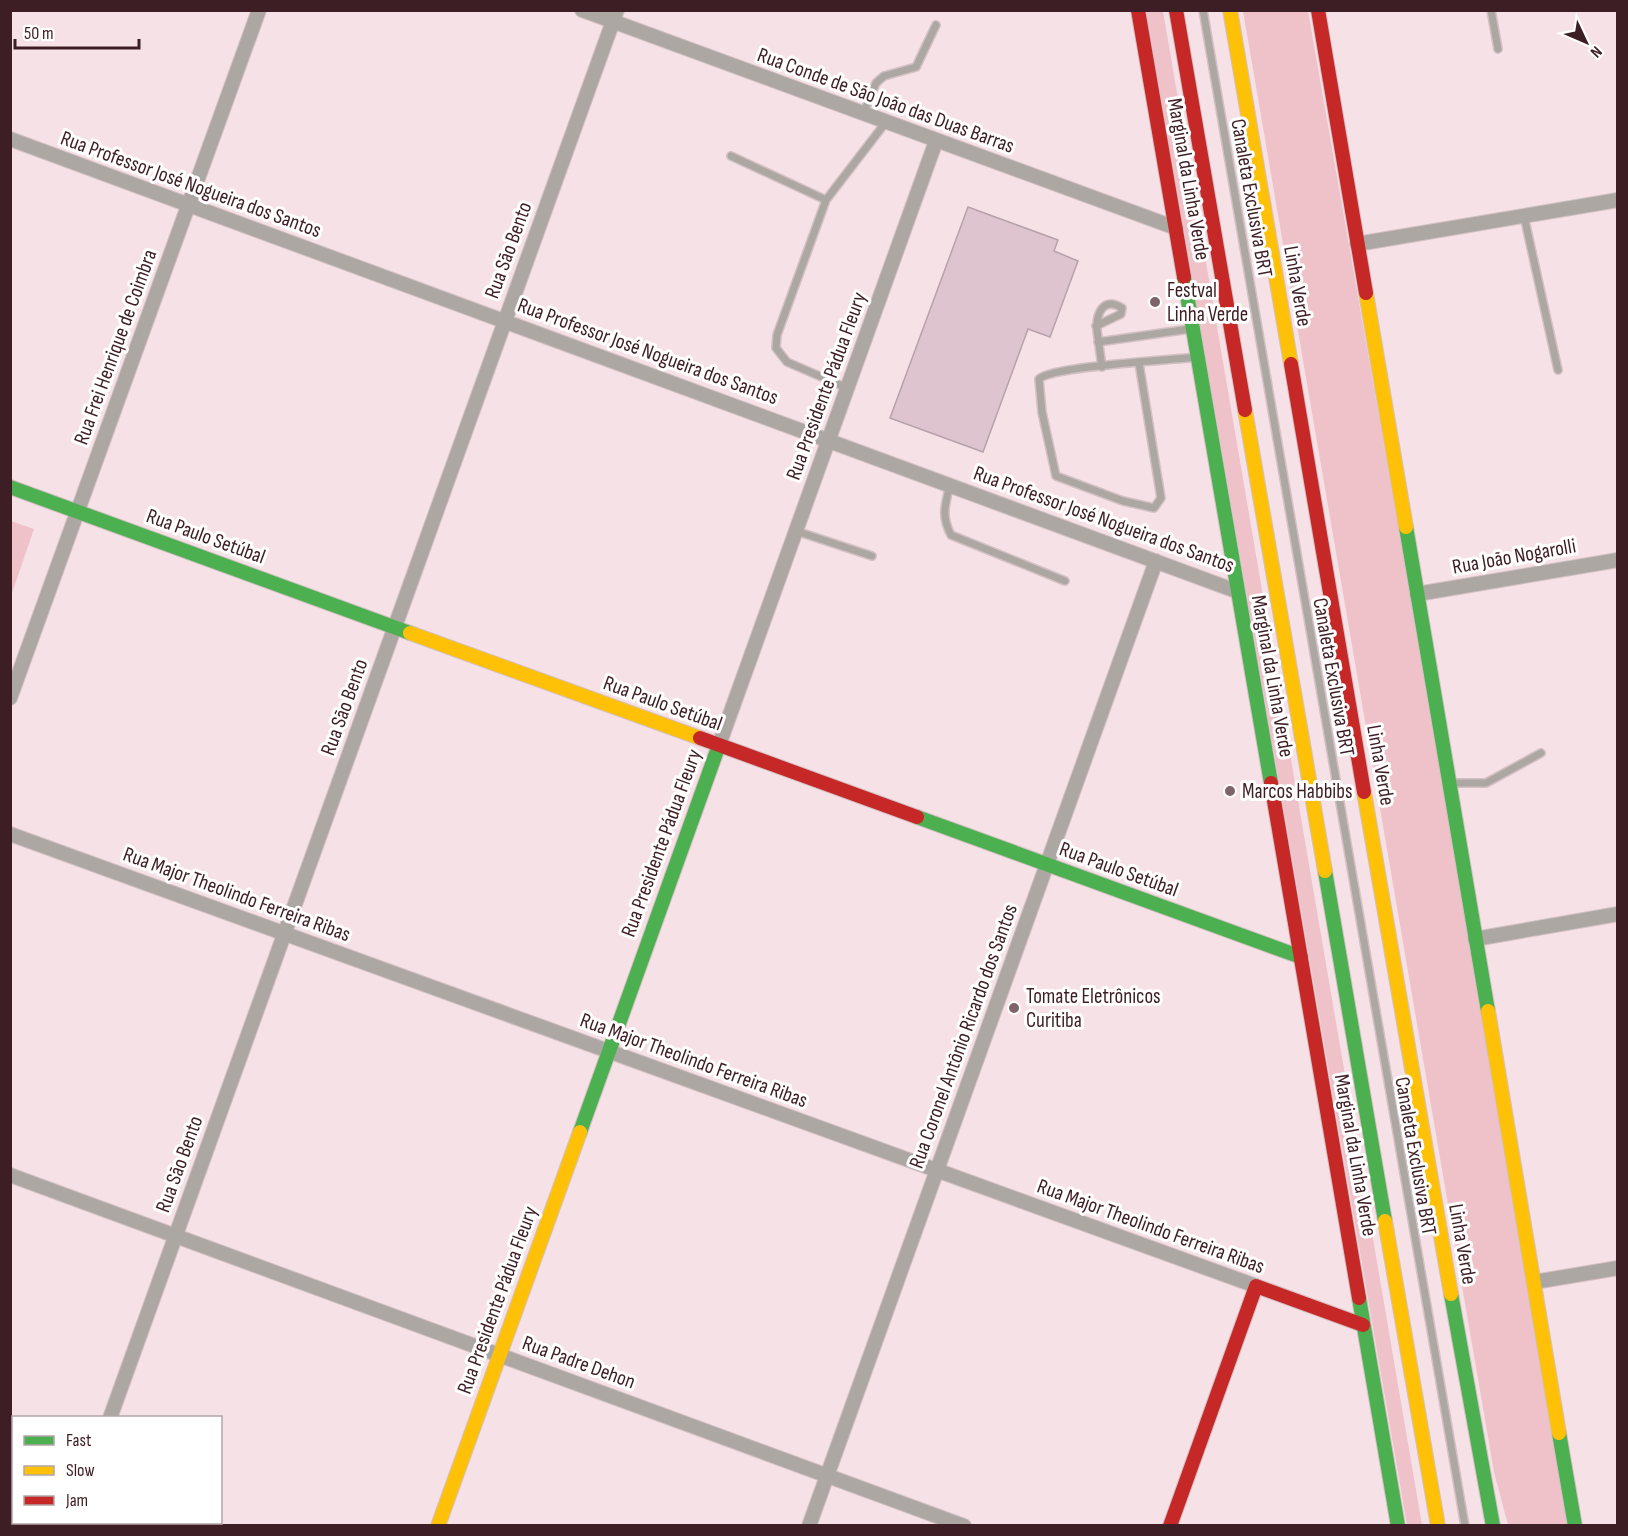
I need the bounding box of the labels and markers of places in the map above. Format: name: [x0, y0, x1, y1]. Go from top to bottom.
place label: Festval Linha Verde: [1167, 278, 1248, 327]
marker: Festval Linha Verde: [1148, 295, 1162, 309]
place label: Marcos Habbibs: [1242, 779, 1353, 804]
marker: Marcos Habbibs: [1223, 784, 1237, 798]
place label: Tomate Eletrônicos Curitiba: [1026, 984, 1161, 1033]
marker: Tomate Eletrônicos Curitiba: [1007, 1001, 1021, 1015]

